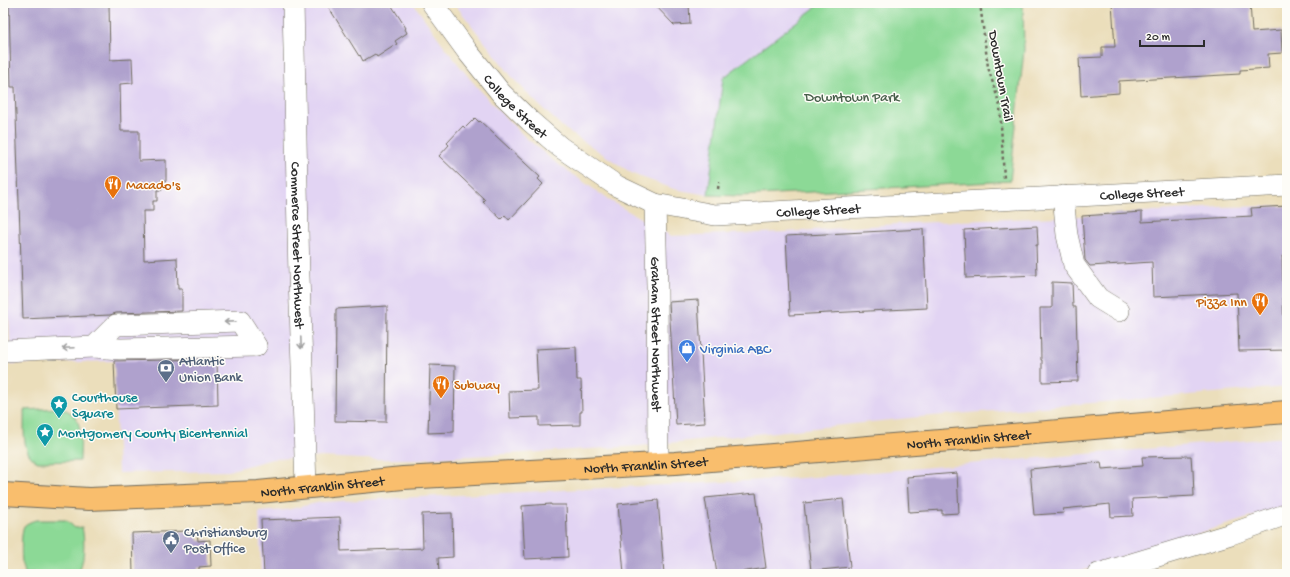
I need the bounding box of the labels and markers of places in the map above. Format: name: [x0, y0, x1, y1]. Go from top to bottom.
restaurant icon: Macado's: [103, 174, 123, 199]
place label: Macado's: [126, 178, 181, 195]
restaurant icon: Pizza Inn: [1250, 291, 1270, 316]
place label: Pizza Inn: [1195, 295, 1247, 312]
shop icon: Virginia ABC: [677, 338, 697, 363]
place label: Virginia ABC: [699, 342, 772, 359]
place label: Atlantic Union Bank: [179, 354, 244, 387]
bank icon: Atlantic Union Bank: [156, 358, 176, 383]
restaurant icon: Subway: [431, 374, 451, 399]
place label: Subway: [454, 378, 500, 395]
place label: Courthouse Square: [72, 390, 139, 423]
place icon: Courthouse Square: [49, 394, 69, 419]
place icon: Montgomery County Bicentennial: [35, 422, 55, 447]
place label: Montgomery County Bicentennial: [58, 426, 248, 443]
place label: Christiansburg Post Office: [183, 525, 267, 558]
public building icon: Christiansburg Post Office: [161, 529, 181, 554]

